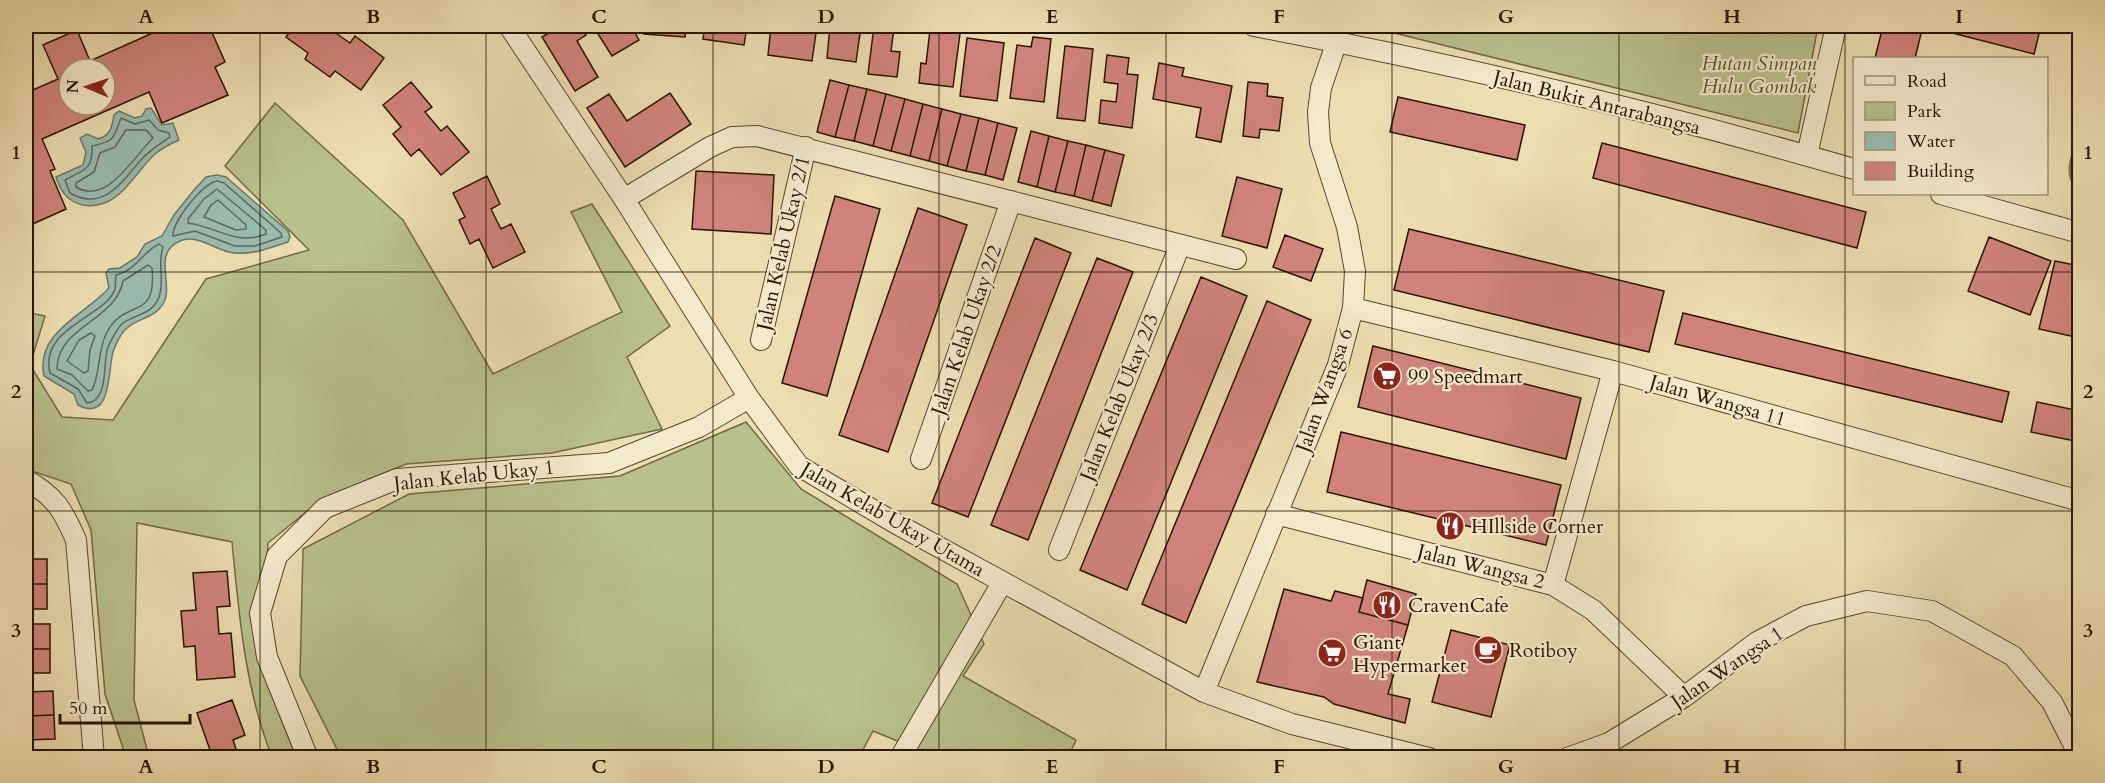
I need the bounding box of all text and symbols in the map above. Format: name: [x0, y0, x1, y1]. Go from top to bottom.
text: A: [138, 3, 154, 30]
text: B: [366, 3, 380, 30]
text: C: [591, 3, 607, 30]
text: D: [817, 3, 835, 30]
text: E: [1046, 3, 1058, 30]
text: F: [1273, 3, 1285, 30]
text: G: [1498, 3, 1514, 30]
text: H: [1723, 3, 1741, 30]
text: I: [1955, 3, 1963, 30]
park label: Hutan Simpan Hulu Gombak: [1701, 50, 1817, 100]
north arrow: [57, 57, 117, 117]
legend: [1853, 57, 2048, 195]
street label: Jalan Bukit Antarabangsa: [1488, 63, 1703, 141]
text: Road: [1907, 69, 1947, 94]
text: N: [62, 79, 84, 94]
text: Park: [1907, 99, 1942, 124]
text: Water: [1906, 129, 1956, 154]
text: 1: [11, 139, 21, 166]
text: 1: [2083, 139, 2093, 166]
street label: Jalan Kelab Ukay 2/1: [750, 153, 817, 336]
text: Building: [1907, 159, 1975, 184]
street label: Jalan Kelab Ukay 2/2: [924, 241, 1008, 422]
street label: Jalan Kelab Ukay 2/3: [1072, 309, 1165, 488]
street label: Jalan Wangsa 6: [1289, 324, 1359, 459]
supermarket icon: 99 Speedmart: [1371, 360, 1403, 392]
place label: 99 Speedmart: [1408, 363, 1523, 390]
street label: Jalan Wangsa 11: [1644, 367, 1789, 433]
text: 2: [11, 378, 21, 405]
text: 2: [2083, 378, 2093, 405]
street label: Jalan Kelab Ukay 1: [389, 454, 556, 498]
street label: Jalan Kelab Ukay Utama: [793, 454, 990, 583]
restaurant icon: HIllside Corner: [1434, 510, 1466, 542]
place label: HIllside Corner: [1471, 513, 1604, 540]
street label: Jalan Wangsa 2: [1412, 537, 1547, 595]
restaurant icon: CravenCafe: [1371, 589, 1403, 621]
place label: CravenCafe: [1408, 592, 1509, 619]
text: 3: [11, 617, 21, 644]
text: 3: [2083, 617, 2093, 644]
street label: Jalan Wangsa 1: [1663, 620, 1789, 717]
place label: Giant Hypermarket: [1353, 629, 1467, 679]
cafe icon: Rotiboy: [1472, 634, 1504, 666]
supermarket icon: Giant Hypermarket: [1316, 637, 1348, 669]
place label: Rotiboy: [1509, 637, 1578, 664]
scale bar: [60, 687, 190, 725]
text: 50 m: [69, 696, 108, 721]
text: A: [138, 753, 154, 780]
text: B: [366, 753, 380, 780]
text: C: [591, 753, 607, 780]
text: D: [817, 753, 835, 780]
text: E: [1046, 753, 1058, 780]
text: F: [1273, 753, 1285, 780]
text: G: [1498, 753, 1514, 780]
text: H: [1723, 753, 1741, 780]
text: I: [1955, 753, 1963, 780]

